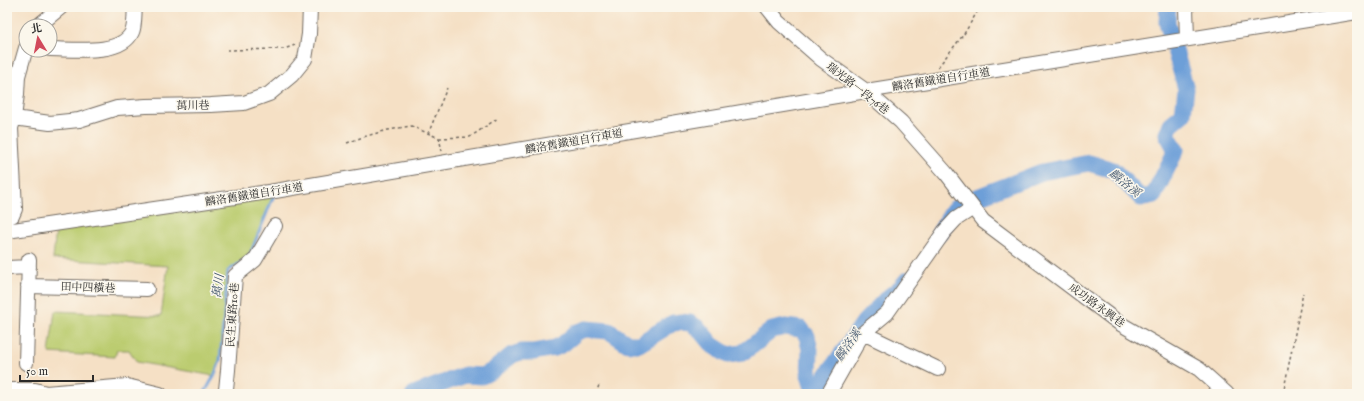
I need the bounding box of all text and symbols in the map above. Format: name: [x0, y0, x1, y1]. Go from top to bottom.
north arrow: [18, 18, 58, 58]
text: 北: [30, 21, 43, 37]
street label: 瑞光路一段76巷: [823, 60, 892, 118]
street label: 麟洛舊鐵道自行車道: [891, 65, 991, 95]
street label: 萬川巷: [176, 99, 210, 113]
street label: 麟洛舊鐵道自行車道: [524, 126, 624, 157]
water label: 麟洛溪: [1106, 166, 1145, 202]
street label: 麟洛舊鐵道自行車道: [204, 180, 304, 210]
water label: 萬川: [209, 271, 228, 299]
street label: 田中四橫巷: [60, 280, 116, 296]
street label: 成功路永興巷: [1066, 281, 1127, 331]
street label: 民生東路10巷: [224, 282, 242, 348]
water label: 麟洛溪: [832, 325, 866, 364]
scale bar: [20, 357, 93, 383]
text: 50 m: [26, 364, 48, 379]

